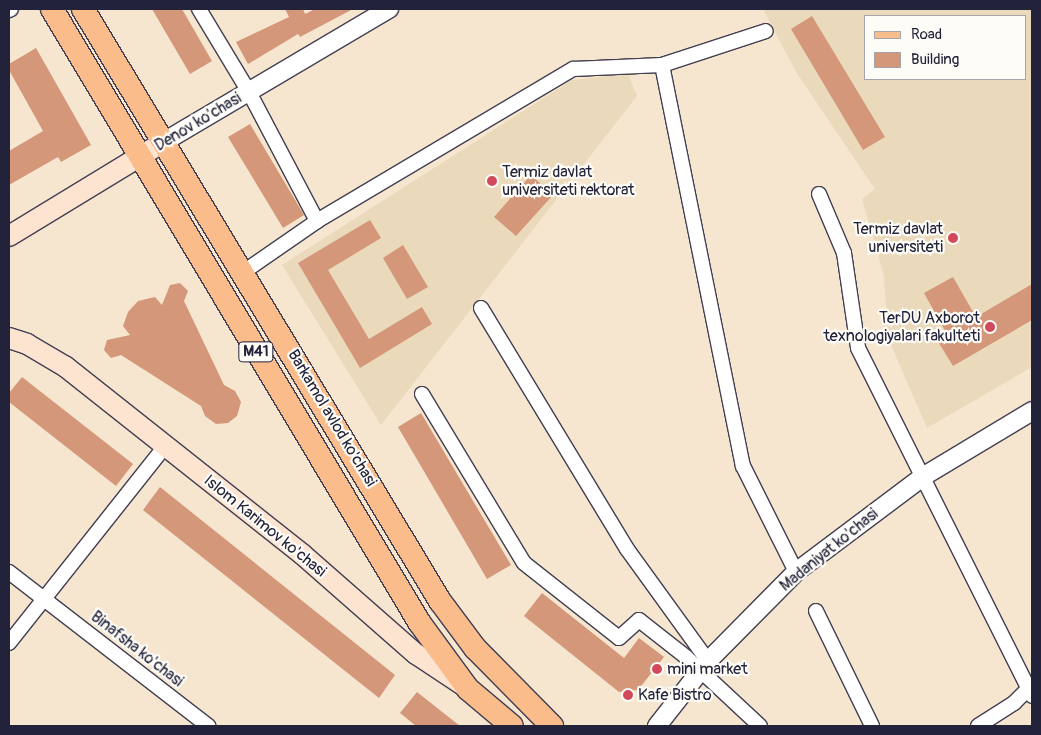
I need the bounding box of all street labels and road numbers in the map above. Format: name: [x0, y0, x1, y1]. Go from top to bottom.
street label: Denov ko'chasi: [151, 89, 245, 155]
road number: M41: [237, 340, 275, 364]
street label: Barkamol avlod ko'chasi: [284, 346, 380, 490]
street label: Islom Karimov ko'chasi: [200, 471, 330, 581]
street label: Madaniyat ko'chasi: [776, 505, 882, 595]
street label: Binafsha ko'chasi: [87, 607, 187, 691]

